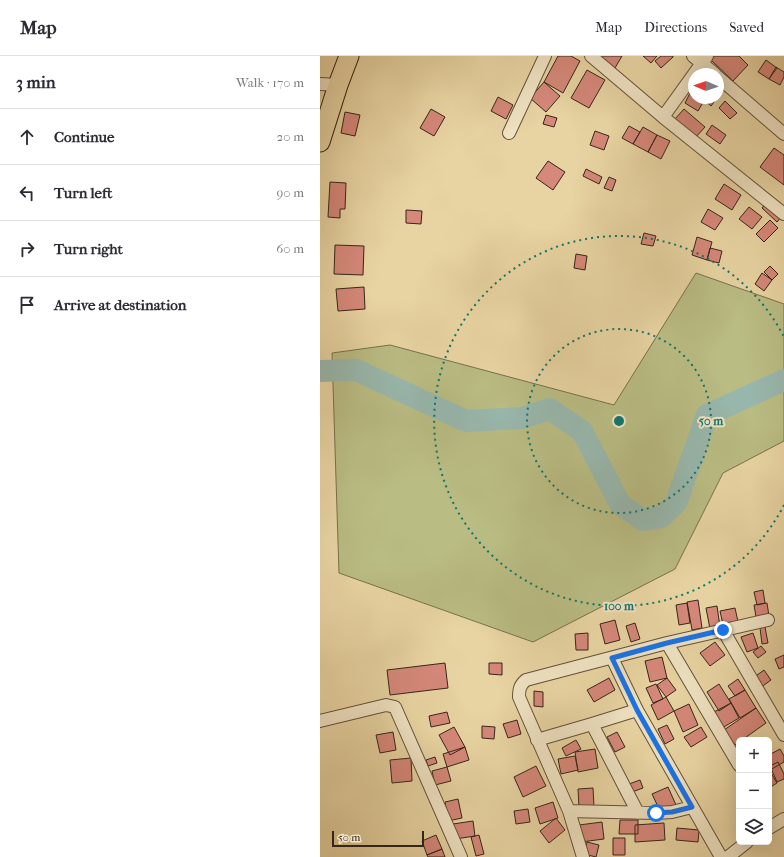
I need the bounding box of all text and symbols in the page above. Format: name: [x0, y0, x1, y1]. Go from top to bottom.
text: Map: [20, 17, 56, 39]
text: Map: [595, 19, 622, 36]
text: Directions: [644, 19, 707, 36]
text: Saved: [729, 19, 764, 36]
north arrow: [688, 68, 724, 104]
text: 3 min: [16, 72, 56, 92]
text: Walk · 170 m: [236, 75, 304, 90]
icon: ahead: [16, 126, 38, 148]
text: Continue: [54, 128, 114, 146]
text: 20 m: [277, 129, 304, 144]
icon: left: [16, 182, 38, 204]
text: Turn left: [54, 184, 112, 202]
text: 90 m: [276, 185, 304, 200]
icon: right: [16, 238, 38, 260]
text: Turn right: [54, 240, 123, 258]
text: 60 m: [276, 241, 304, 256]
icon: arrive: [16, 294, 38, 316]
text: Arrive at destination: [54, 296, 186, 314]
centre of rings: [612, 414, 626, 428]
text: 50 m: [699, 414, 724, 428]
text: 100 m: [604, 599, 635, 613]
route end: [714, 621, 732, 639]
map controls: [736, 737, 772, 845]
button: +: [736, 737, 772, 773]
button: −: [736, 773, 772, 809]
route start: [647, 804, 665, 822]
button: layers: [736, 809, 772, 845]
scale bar: [332, 829, 424, 848]
text: 50 m: [338, 831, 360, 844]

